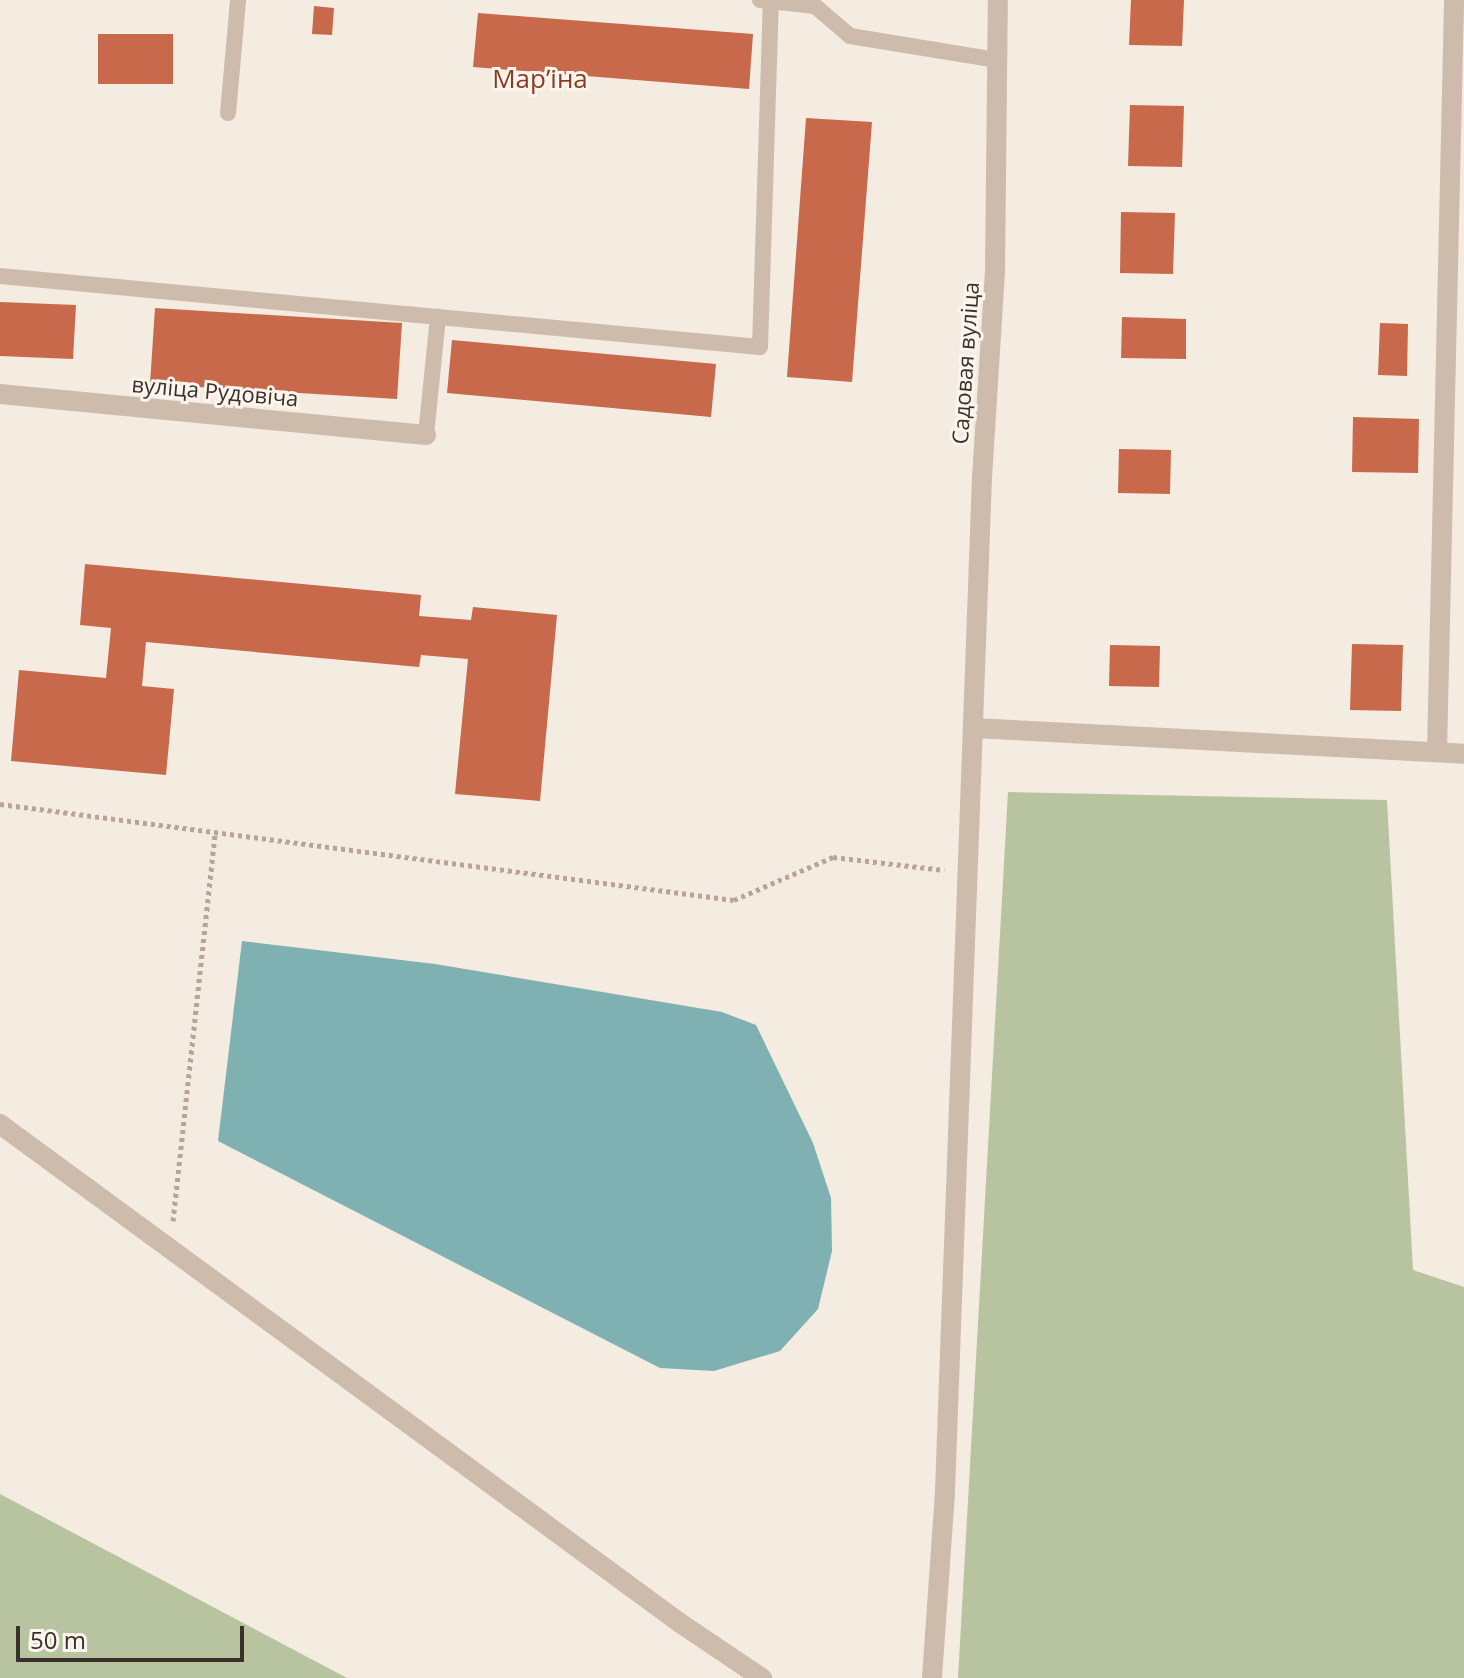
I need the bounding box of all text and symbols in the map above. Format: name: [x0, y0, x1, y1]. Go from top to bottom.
district label: Марʼіна: [492, 63, 588, 95]
street label: Садовая вуліца: [946, 281, 984, 445]
street label: вуліца Рудовіча: [130, 371, 300, 411]
scale bar: [20, 1610, 248, 1660]
text: 50 m: [30, 1623, 86, 1656]

